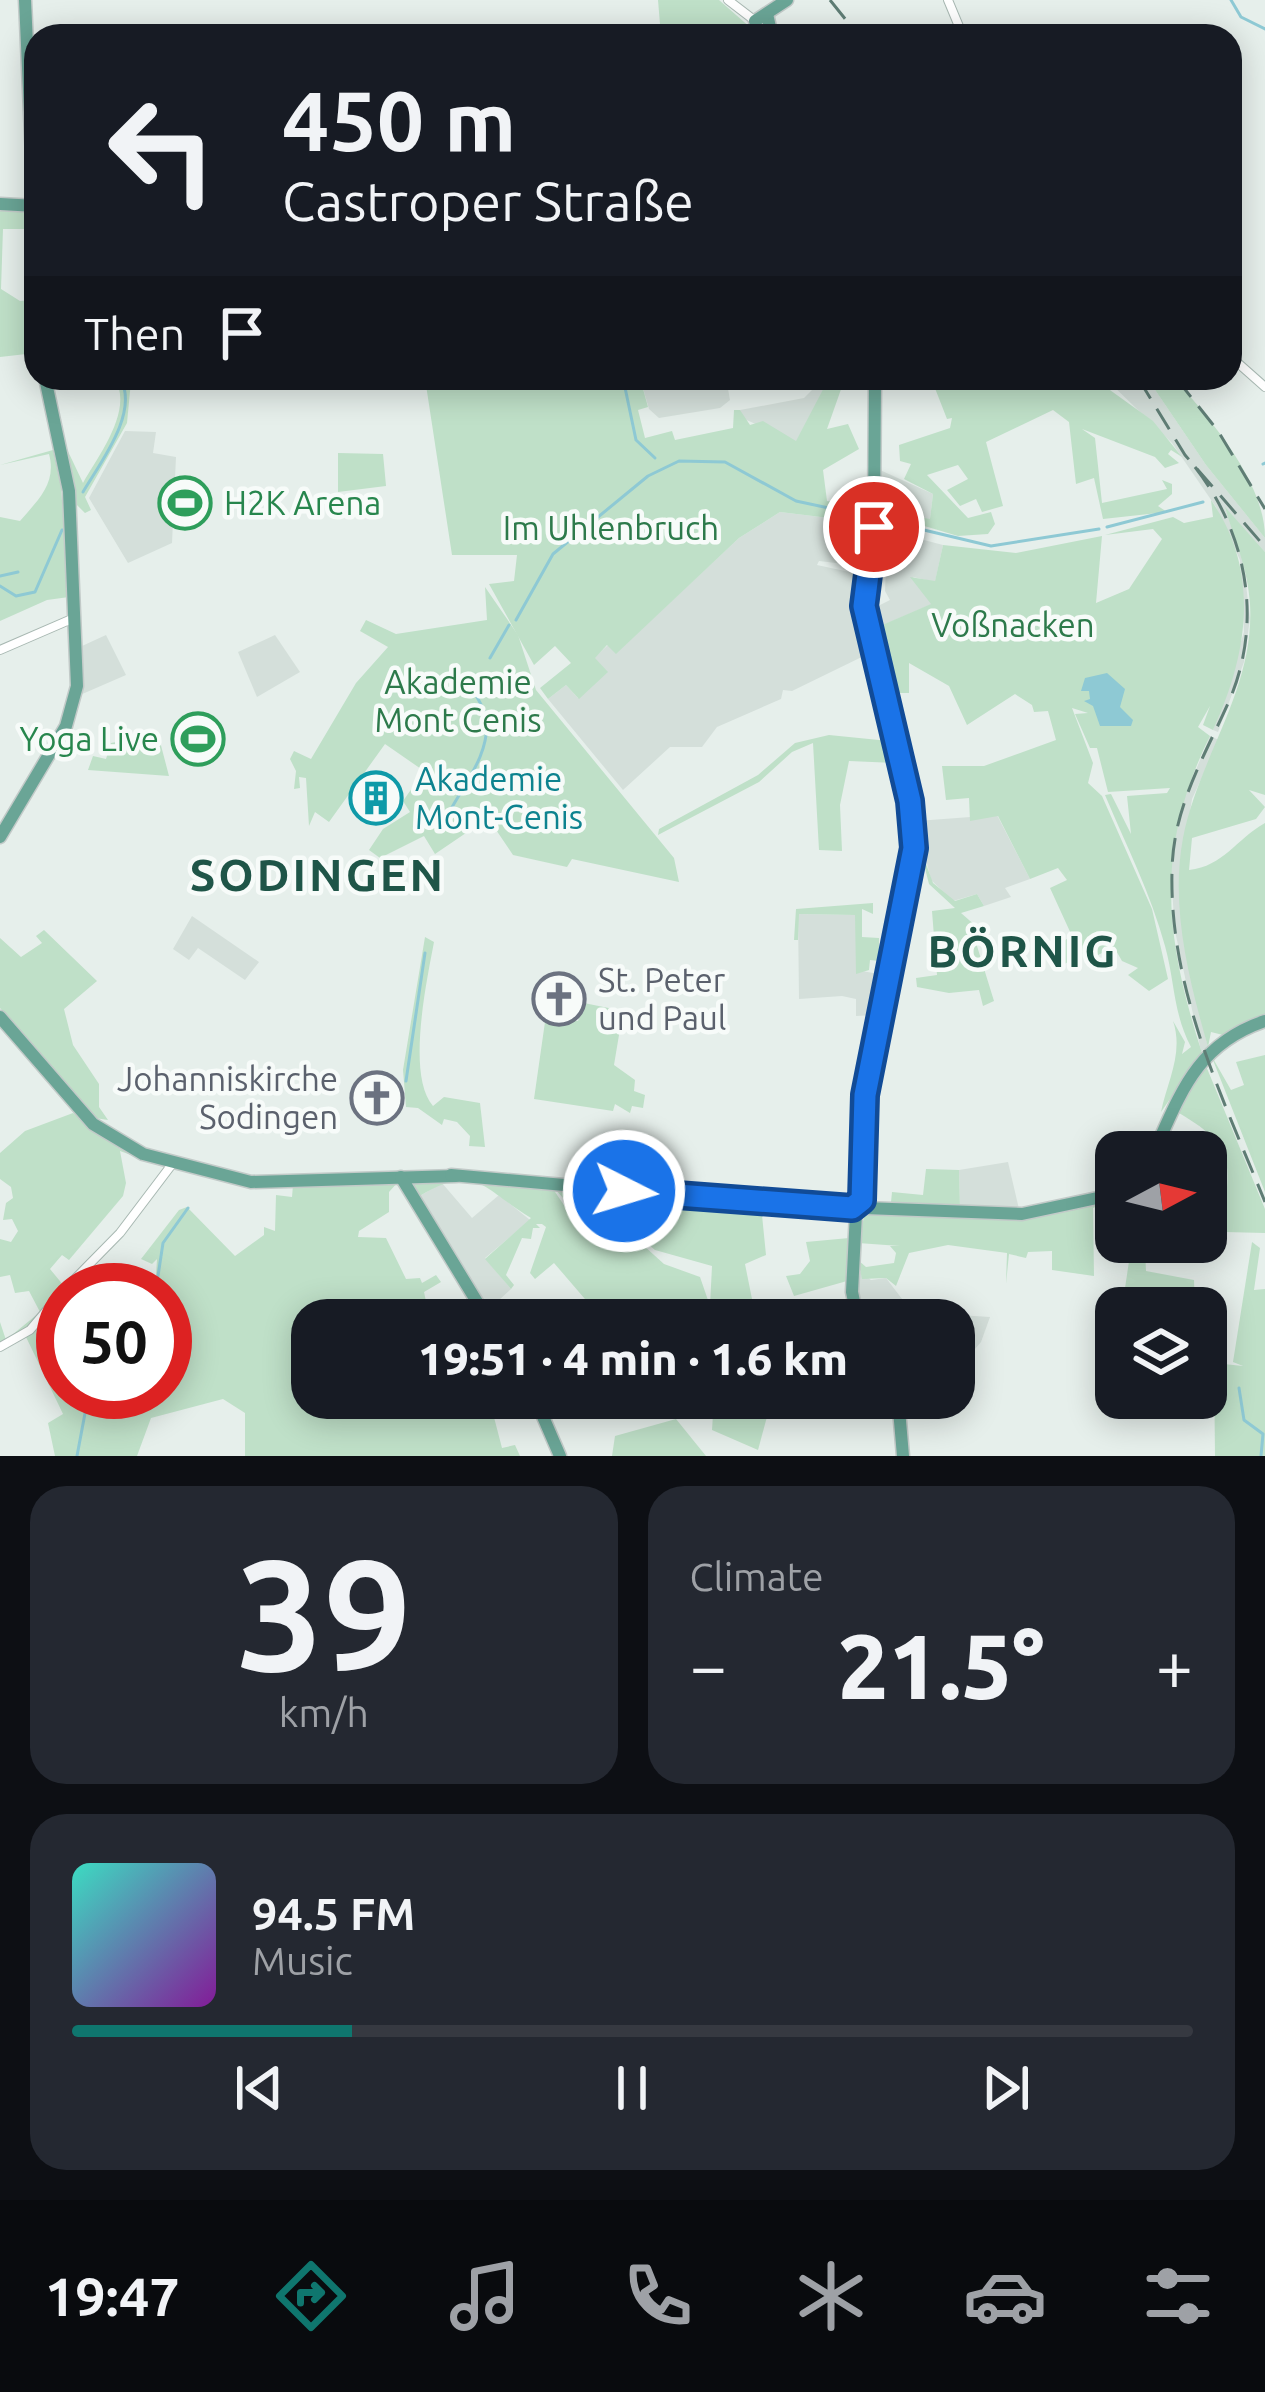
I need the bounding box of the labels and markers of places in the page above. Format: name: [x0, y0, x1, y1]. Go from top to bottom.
sports icon: H2K Arena: [157, 475, 213, 531]
pin: [823, 476, 925, 578]
place label: H2K Arena: [224, 484, 381, 521]
sports icon: Yoga Live: [170, 711, 226, 767]
place label: Yoga Live: [20, 720, 159, 757]
place label: Akademie Mont-Cenis: [415, 760, 583, 835]
building icon: Akademie Mont-Cenis: [348, 770, 404, 826]
place label: St. Peter und Paul: [598, 961, 726, 1036]
church icon: St. Peter und Paul: [531, 971, 587, 1027]
place label: Johanniskirche Sodingen: [117, 1060, 338, 1135]
church icon: Johanniskirche Sodingen: [349, 1070, 405, 1126]

